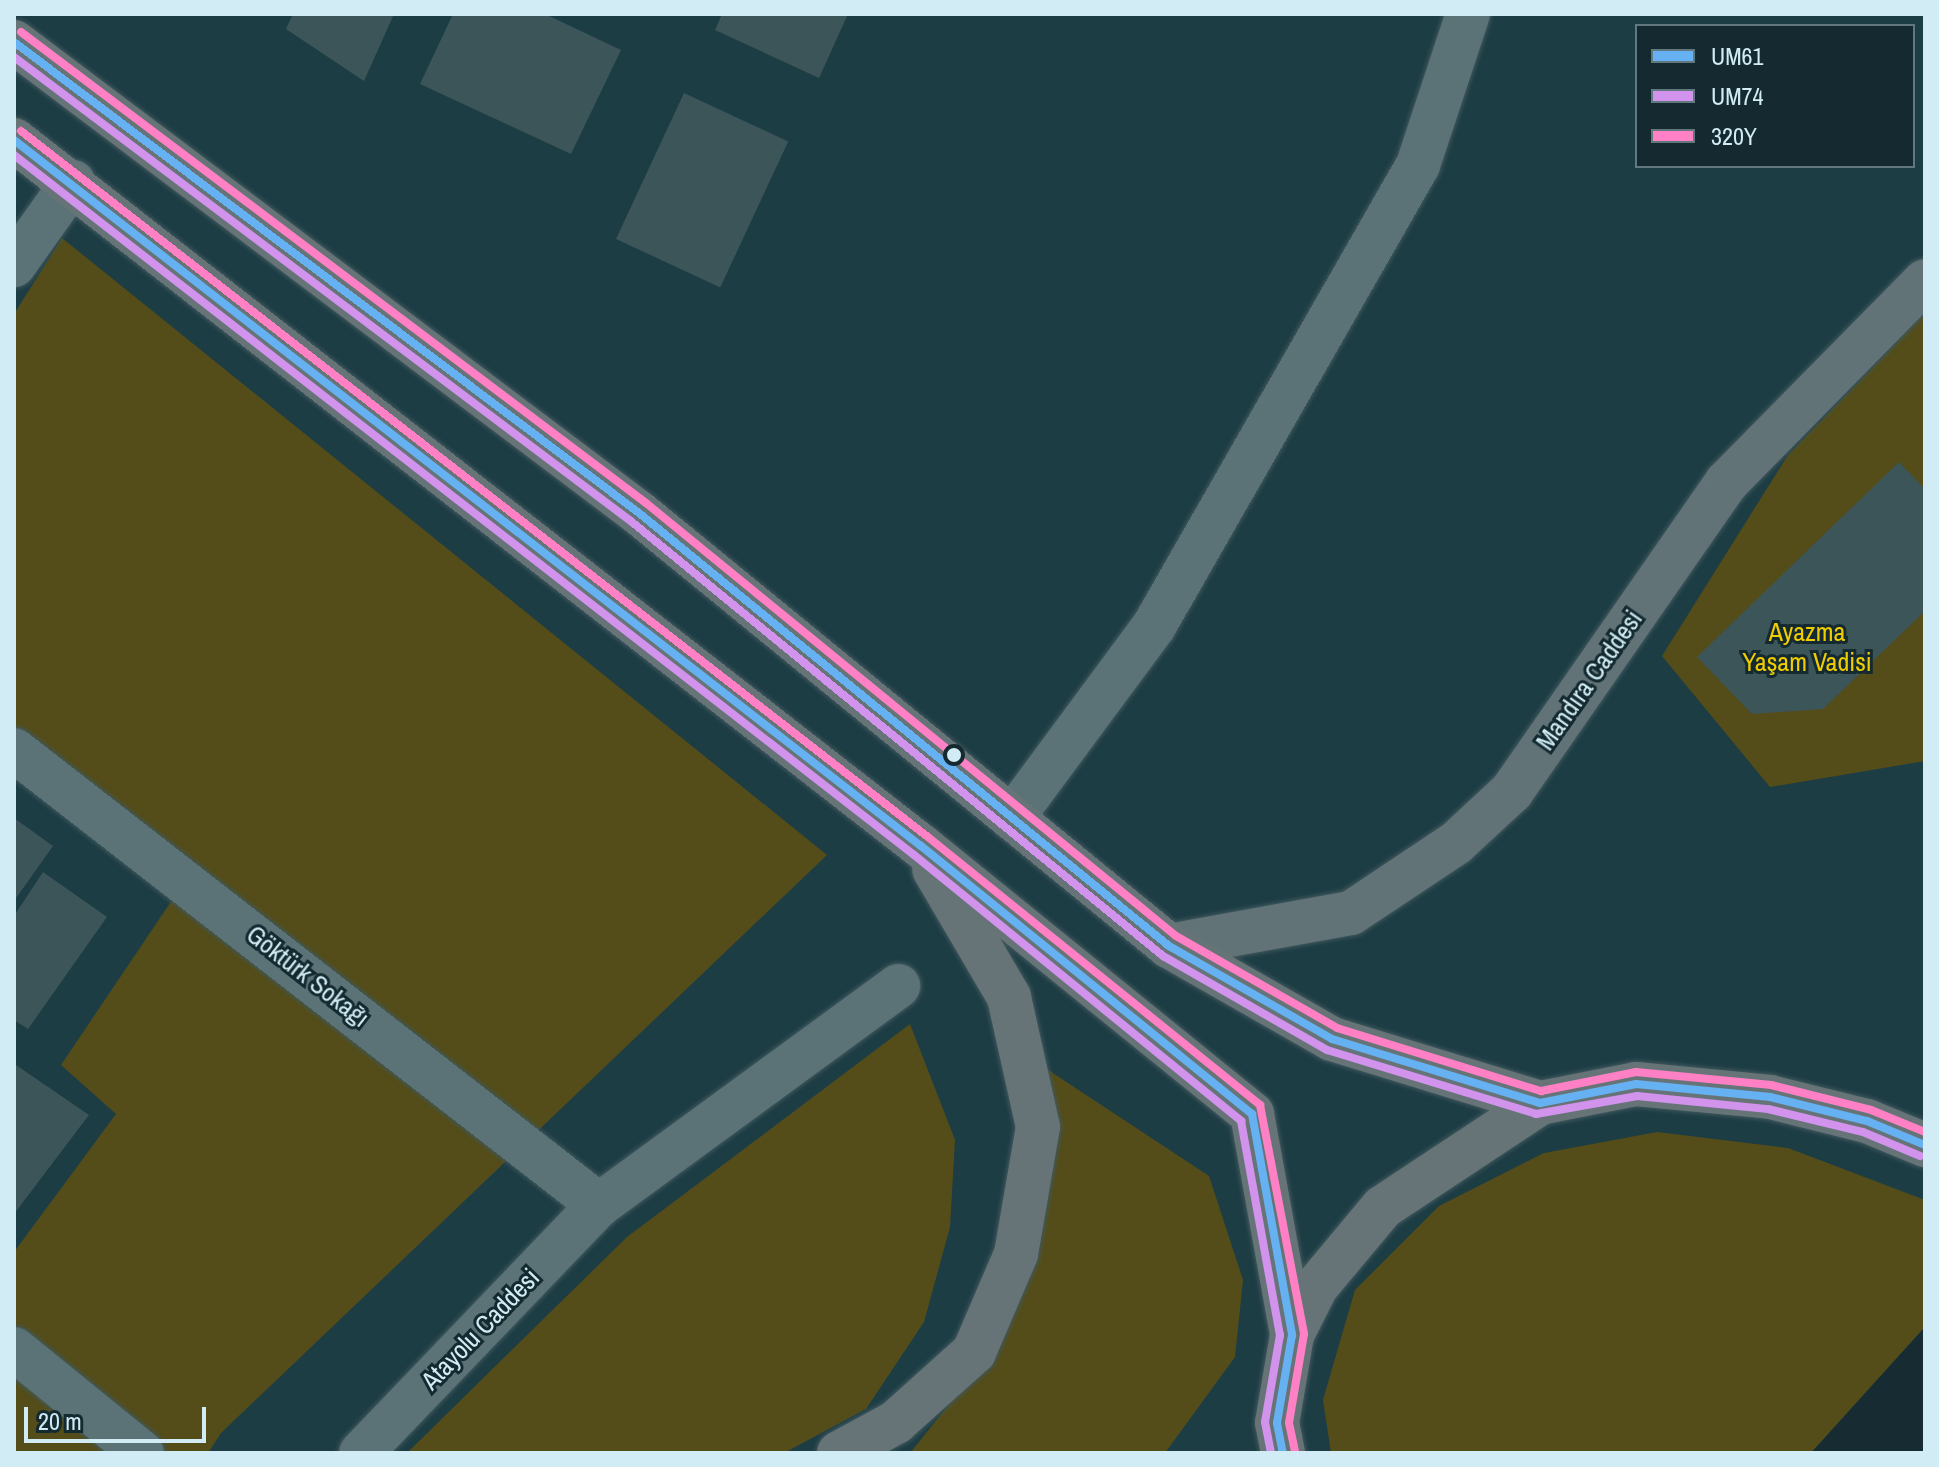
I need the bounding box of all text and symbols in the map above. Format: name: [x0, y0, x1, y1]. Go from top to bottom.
legend: [1635, 24, 1915, 168]
text: UM61: [1711, 40, 1764, 72]
text: UM74: [1711, 80, 1764, 112]
text: 320Y: [1711, 120, 1757, 152]
street label: Mandıra Caddesi: [1529, 604, 1649, 756]
park label: Ayazma Yaşam Vadisi: [1742, 616, 1872, 678]
unlabelled marker: [946, 747, 962, 763]
street label: Göktürk Sokağı: [240, 918, 376, 1034]
street label: Atayolu Caddesi: [414, 1262, 546, 1396]
scale bar: [28, 1391, 210, 1441]
text: 20 m: [38, 1405, 82, 1437]

